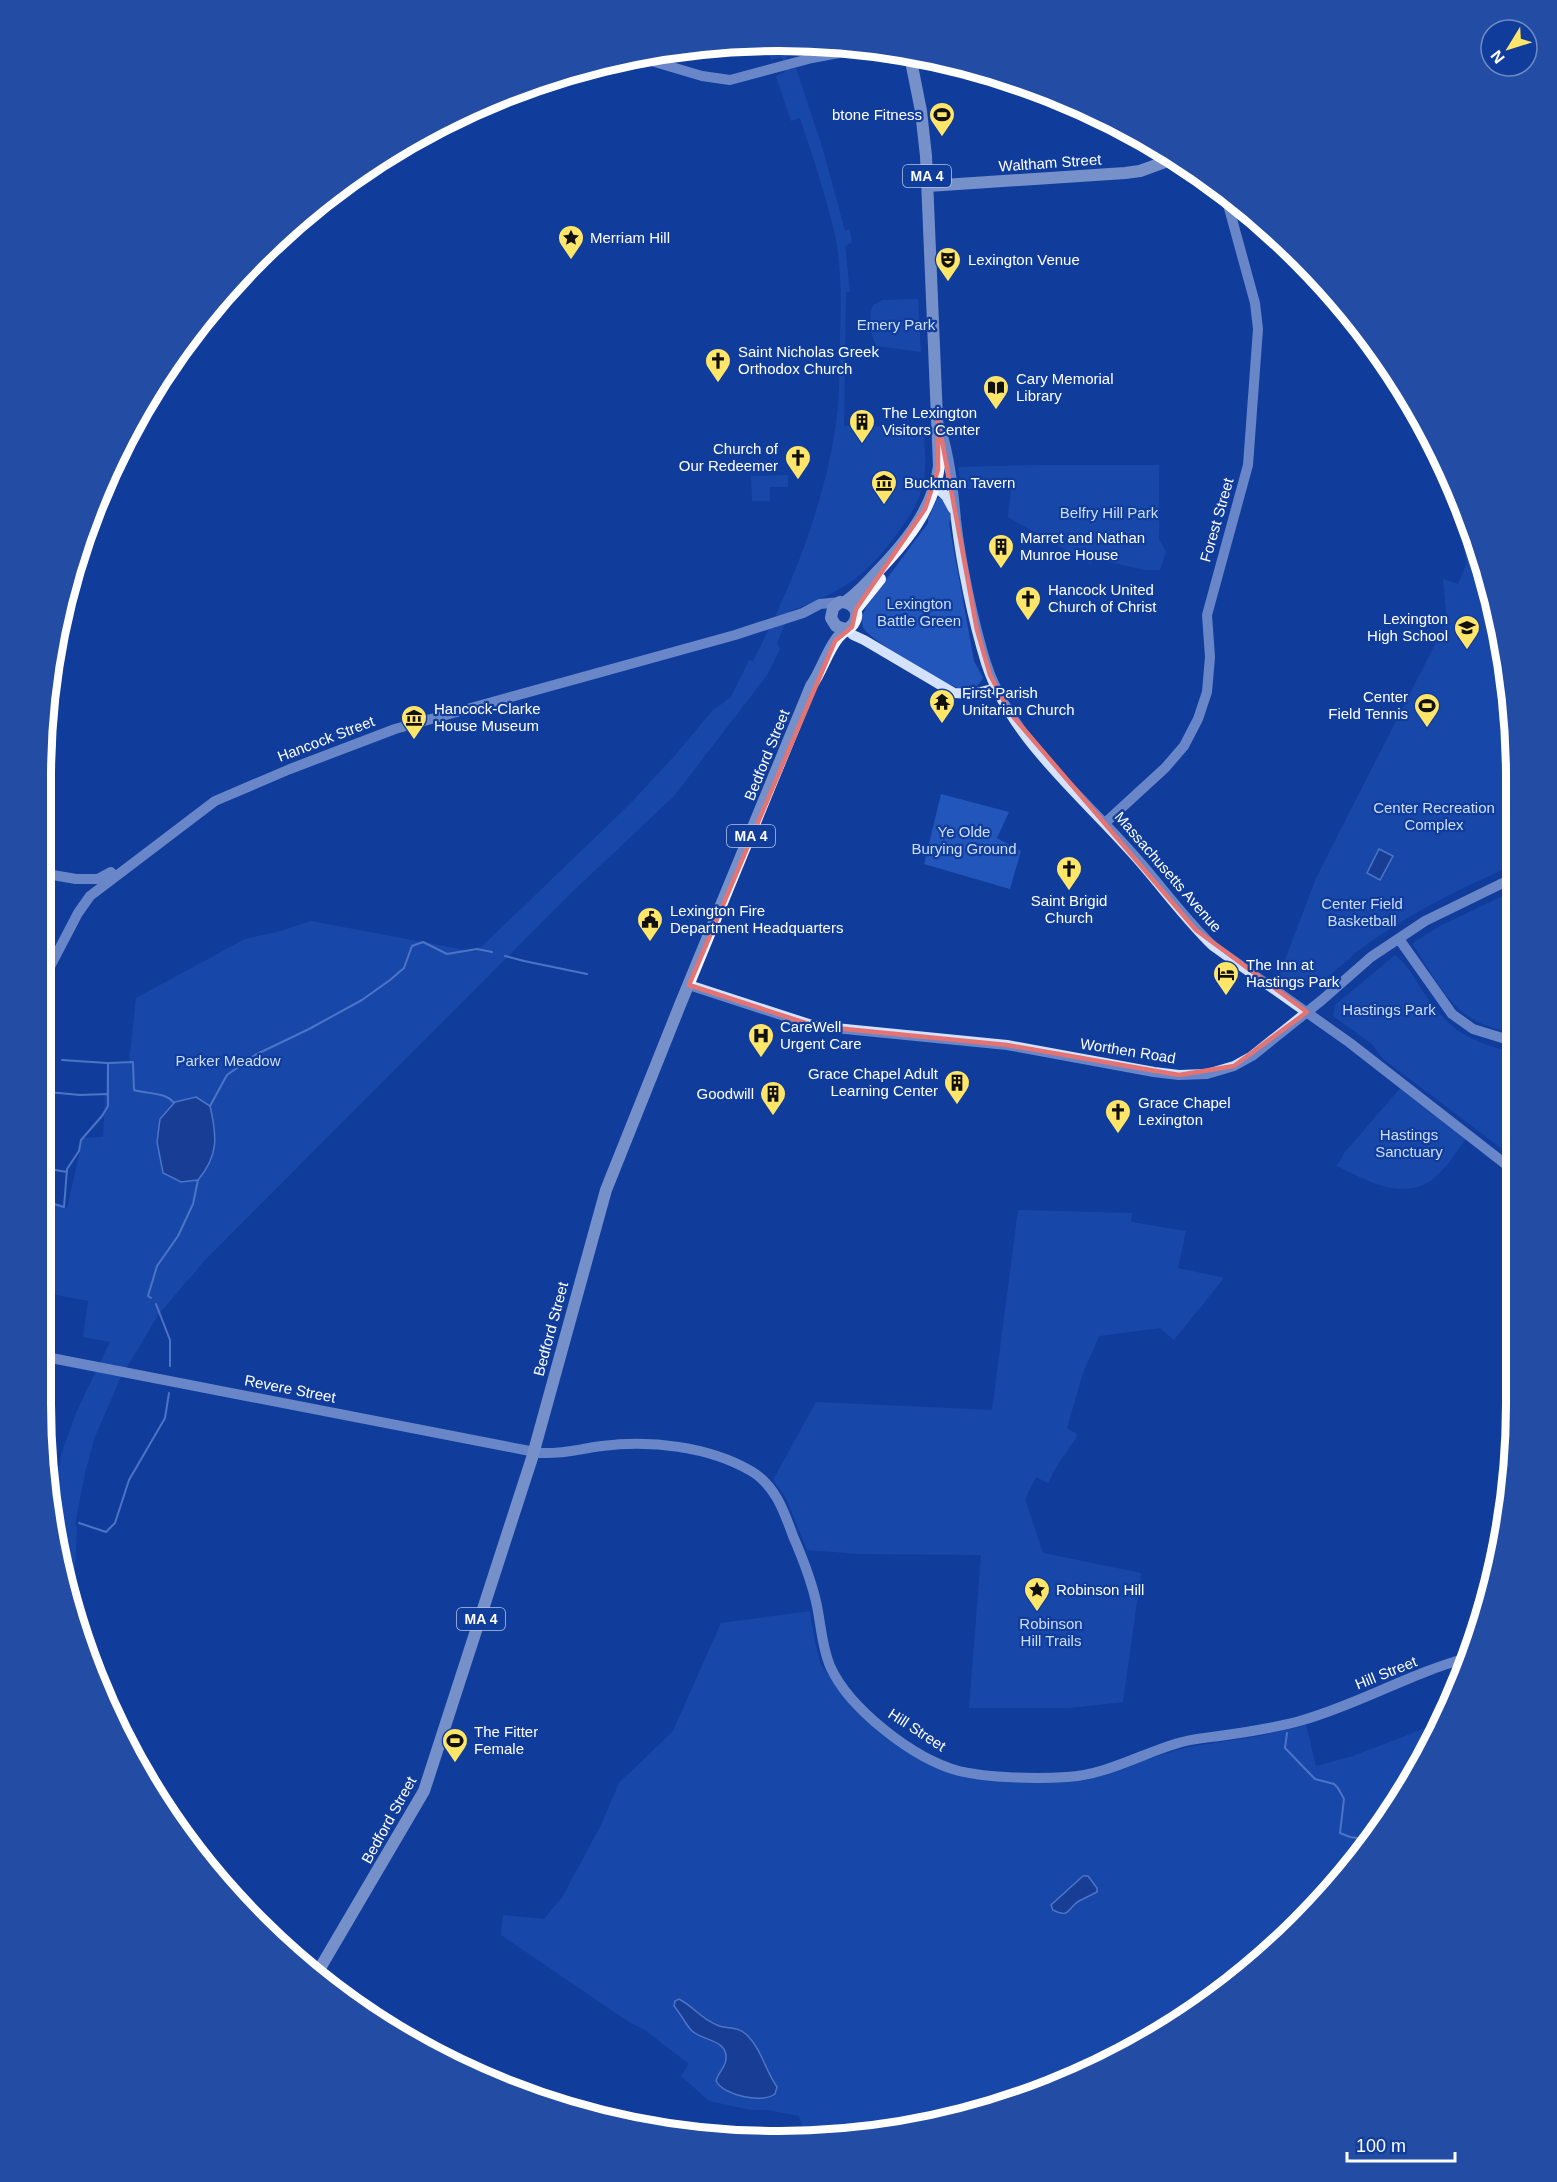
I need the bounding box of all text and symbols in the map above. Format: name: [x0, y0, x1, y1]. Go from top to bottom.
north arrow: [1479, 18, 1539, 78]
text: N: [1487, 47, 1508, 67]
sports icon: btone Fitness: [927, 100, 957, 138]
place label: btone Fitness: [832, 106, 922, 123]
street label: Waltham Street: [998, 150, 1103, 175]
road number: MA 4: [903, 165, 951, 187]
place icon: Merriam Hill: [556, 223, 586, 261]
place label: Merriam Hill: [590, 229, 670, 246]
theatre icon: Lexington Venue: [933, 245, 963, 283]
place label: Lexington Venue: [968, 251, 1080, 268]
park label: Emery Park: [857, 316, 936, 333]
place label: Saint Nicholas Greek Orthodox Church: [738, 343, 879, 377]
church icon: Saint Nicholas Greek Orthodox Church: [703, 346, 733, 384]
place label: Cary Memorial Library: [1016, 370, 1114, 404]
library icon: Cary Memorial Library: [981, 373, 1011, 411]
place label: The Lexington Visitors Center: [882, 404, 980, 438]
building icon: The Lexington Visitors Center: [847, 407, 877, 445]
place label: Church of Our Redeemer: [679, 440, 779, 474]
church icon: Church of Our Redeemer: [783, 443, 813, 481]
museum icon: Buckman Tavern: [869, 468, 899, 506]
place label: Buckman Tavern: [904, 474, 1015, 491]
street label: Forest Street: [1196, 475, 1237, 564]
park label: Belfry Hill Park: [1060, 504, 1159, 521]
place label: Marret and Nathan Munroe House: [1020, 529, 1145, 563]
building icon: Marret and Nathan Munroe House: [986, 532, 1016, 570]
place label: Hancock United Church of Christ: [1048, 581, 1157, 615]
church icon: Hancock United Church of Christ: [1013, 584, 1043, 622]
park label: Lexington Battle Green: [877, 595, 961, 629]
place label: Lexington High School: [1367, 610, 1448, 644]
school or university icon: Lexington High School: [1452, 613, 1482, 651]
place label: First Parish Unitarian Church: [962, 684, 1075, 718]
temple icon: First Parish Unitarian Church: [927, 687, 957, 725]
place label: Center Field Tennis: [1328, 688, 1408, 722]
sports icon: Center Field Tennis: [1412, 691, 1442, 729]
place label: Hancock-Clarke House Museum: [434, 700, 541, 734]
museum icon: Hancock-Clarke House Museum: [399, 703, 429, 741]
street label: Bedford Street: [741, 706, 793, 803]
street label: Hancock Street: [275, 712, 378, 765]
park label: Center Recreation Complex: [1373, 799, 1495, 833]
street label: Massachusetts Avenue: [1111, 808, 1225, 935]
park label: Ye Olde Burying Ground: [911, 823, 1017, 857]
road number: MA 4: [727, 825, 775, 847]
church icon: Saint Brigid Church: [1054, 854, 1084, 892]
place label: Saint Brigid Church: [1031, 892, 1107, 926]
park label: Center Field Basketball: [1321, 895, 1403, 929]
place label: Lexington Fire Department Headquarters: [670, 902, 843, 936]
public building icon: Lexington Fire Department Headquarters: [635, 905, 665, 943]
place label: The Inn at Hastings Park: [1246, 956, 1340, 990]
hotel icon: The Inn at Hastings Park: [1211, 959, 1241, 997]
park label: Hastings Park: [1342, 1001, 1436, 1018]
place label: CareWell Urgent Care: [780, 1018, 862, 1052]
hospital icon: CareWell Urgent Care: [746, 1021, 776, 1059]
street label: Worthen Road: [1079, 1035, 1177, 1066]
park label: Parker Meadow: [175, 1052, 281, 1069]
place label: Grace Chapel Adult Learning Center: [808, 1065, 939, 1099]
building icon: Grace Chapel Adult Learning Center: [942, 1068, 972, 1106]
building icon: Goodwill: [758, 1079, 788, 1117]
place label: Goodwill: [696, 1085, 754, 1102]
place label: Grace Chapel Lexington: [1138, 1094, 1231, 1128]
church icon: Grace Chapel Lexington: [1103, 1097, 1133, 1135]
park label: Hastings Sanctuary: [1375, 1126, 1443, 1160]
street label: Bedford Street: [530, 1279, 571, 1378]
street label: Revere Street: [243, 1371, 338, 1406]
place icon: Robinson Hill: [1022, 1575, 1052, 1613]
place label: Robinson Hill: [1056, 1581, 1144, 1598]
road number: MA 4: [457, 1608, 505, 1630]
park label: Robinson Hill Trails: [1019, 1615, 1083, 1649]
street label: Hill Street: [1352, 1652, 1420, 1693]
street label: Hill Street: [885, 1705, 950, 1755]
place label: The Fitter Female: [474, 1723, 538, 1757]
sports icon: The Fitter Female: [440, 1726, 470, 1764]
street label: Bedford Street: [358, 1773, 420, 1866]
scale bar: [1347, 2125, 1455, 2163]
text: 100 m: [1356, 2136, 1406, 2156]

